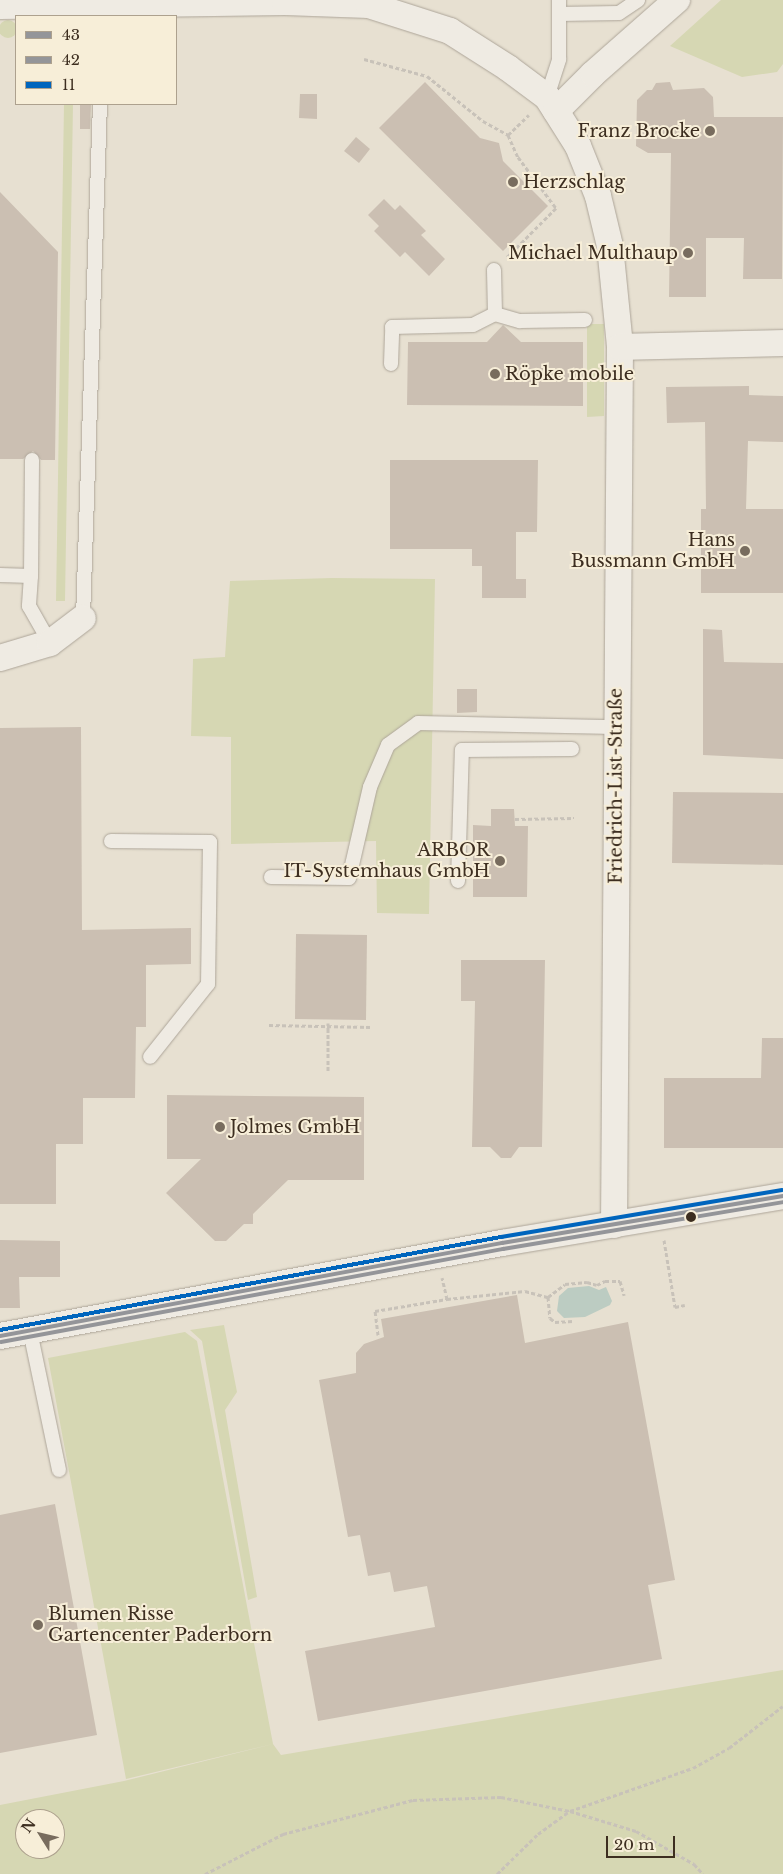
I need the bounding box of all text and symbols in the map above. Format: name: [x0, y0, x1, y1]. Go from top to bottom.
legend: [15, 15, 178, 105]
text: 43: [62, 25, 80, 44]
text: 42: [62, 50, 80, 69]
text: 11: [62, 75, 75, 94]
place label: Franz Brocke: [578, 120, 700, 142]
marker: Franz Brocke: [704, 125, 716, 137]
place label: Herzschlag: [523, 171, 625, 193]
marker: Herzschlag: [507, 176, 519, 188]
place label: Michael Multhaup: [508, 242, 678, 264]
marker: Michael Multhaup: [682, 247, 694, 259]
place label: Röpke mobile: [505, 363, 634, 385]
marker: Röpke mobile: [489, 368, 501, 380]
place label: Hans Bussmann GmbH: [571, 530, 735, 572]
marker: Hans Bussmann GmbH: [739, 545, 751, 557]
street label: Friedrich-List-Straße: [605, 688, 627, 884]
place label: ARBOR IT-Systemhaus GmbH: [283, 840, 490, 882]
marker: ARBOR IT-Systemhaus GmbH: [494, 855, 506, 867]
place label: Jolmes GmbH: [230, 1116, 360, 1138]
marker: Jolmes GmbH: [214, 1121, 226, 1133]
unlabelled marker: [686, 1212, 696, 1222]
place label: Blumen Risse Gartencenter Paderborn: [48, 1604, 273, 1646]
marker: Blumen Risse Gartencenter Paderborn: [32, 1619, 44, 1631]
north arrow: [15, 1809, 65, 1859]
text: N: [18, 1815, 40, 1836]
scale bar: [608, 1826, 677, 1858]
text: 20 m: [614, 1835, 654, 1854]

